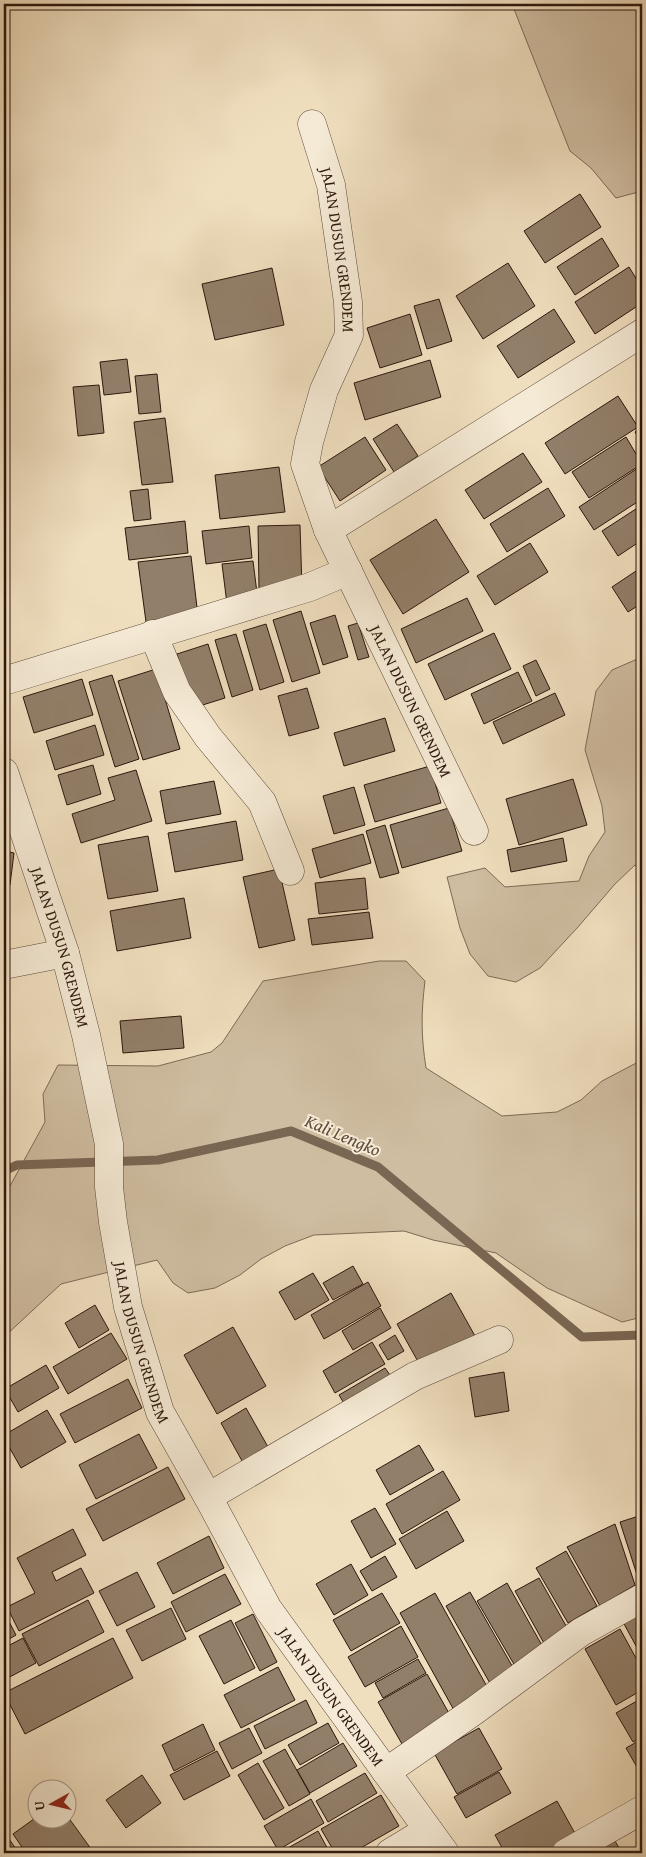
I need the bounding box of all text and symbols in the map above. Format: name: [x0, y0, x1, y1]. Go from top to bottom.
street label: JALAN DUSUN GRENDEM: [313, 162, 361, 333]
street label: JALAN DUSUN GRENDEM: [363, 619, 458, 781]
street label: JALAN DUSUN GRENDEM: [24, 861, 96, 1030]
water label: Kali Lengko: [300, 1107, 385, 1163]
street label: JALAN DUSUN GRENDEM: [108, 1258, 176, 1428]
street label: JALAN DUSUN GRENDEM: [271, 1620, 390, 1771]
north arrow: [28, 1780, 78, 1830]
text: U: [28, 1799, 50, 1812]

